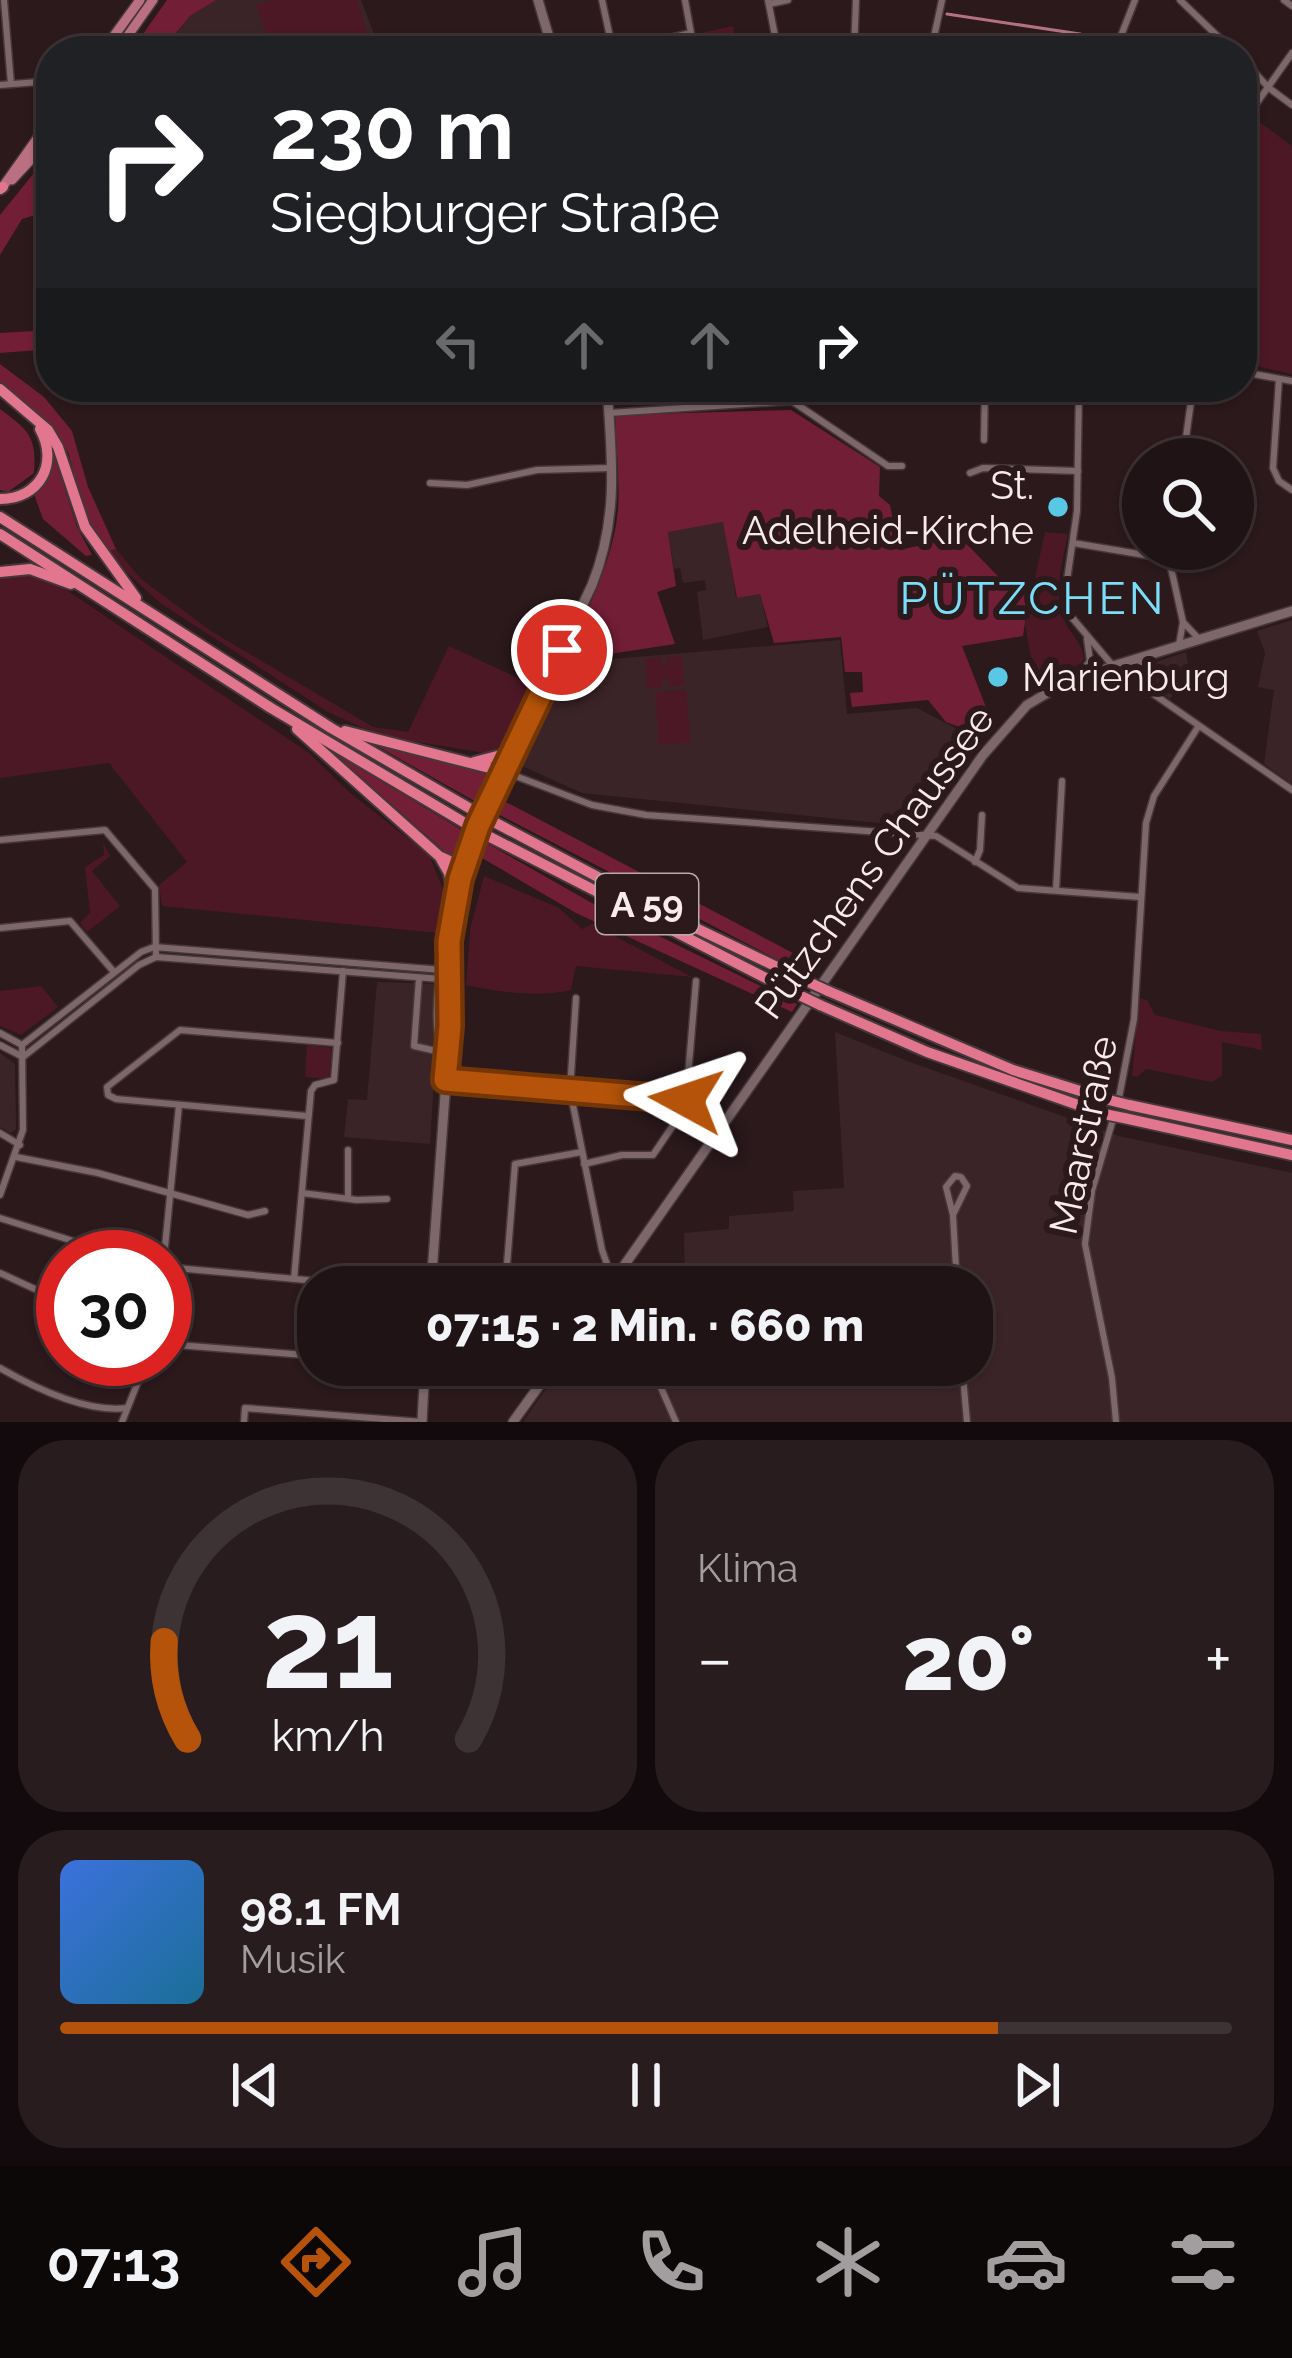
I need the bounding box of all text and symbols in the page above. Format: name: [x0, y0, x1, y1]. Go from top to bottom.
text: 230 m: [270, 80, 514, 179]
icon: right: [72, 84, 228, 240]
text: Siegburger Straße: [270, 181, 720, 245]
icon: left: [425, 312, 491, 378]
icon: ahead: [551, 312, 617, 378]
icon: ahead: [677, 312, 743, 378]
icon: right: [803, 312, 869, 378]
map controls: [1122, 438, 1254, 570]
button: search: [1122, 438, 1254, 570]
place label: St. Adelheid-Kirche: [742, 462, 1034, 553]
marker: St. Adelheid-Kirche: [1045, 494, 1071, 520]
district label: PÜTZCHEN: [899, 572, 1167, 625]
pin: [511, 599, 613, 701]
icon: arrive: [529, 617, 595, 683]
place label: Marienburg: [1022, 654, 1230, 700]
marker: Marienburg: [985, 664, 1011, 690]
street label: Pützchens Chaussee: [745, 697, 1003, 1027]
road number: A 59: [596, 874, 698, 934]
street label: Maarstraße: [1040, 1032, 1126, 1238]
position arrow: [623, 1037, 749, 1163]
speed limit sign: 30: [36, 1230, 192, 1386]
text: 07:15 · 2 Min. · 660 m: [426, 1299, 864, 1352]
text: Klima: [697, 1545, 798, 1591]
text: 21: [261, 1571, 394, 1717]
text: 20°: [902, 1605, 1035, 1711]
text: −: [697, 1620, 733, 1697]
text: +: [1205, 1620, 1232, 1697]
text: km/h: [271, 1711, 384, 1761]
text: 98.1 FM: [240, 1883, 402, 1936]
text: Musik: [240, 1936, 345, 1982]
icon: previous: [222, 2052, 288, 2118]
icon: pause: [613, 2052, 679, 2118]
icon: next: [1004, 2052, 1070, 2118]
icon: directions: [274, 2220, 358, 2304]
icon: music: [451, 2220, 535, 2304]
icon: phone: [629, 2220, 713, 2304]
icon: climate: [806, 2220, 890, 2304]
icon: car: [984, 2220, 1068, 2304]
icon: filters: [1161, 2220, 1245, 2304]
text: 07:13: [47, 2230, 180, 2294]

